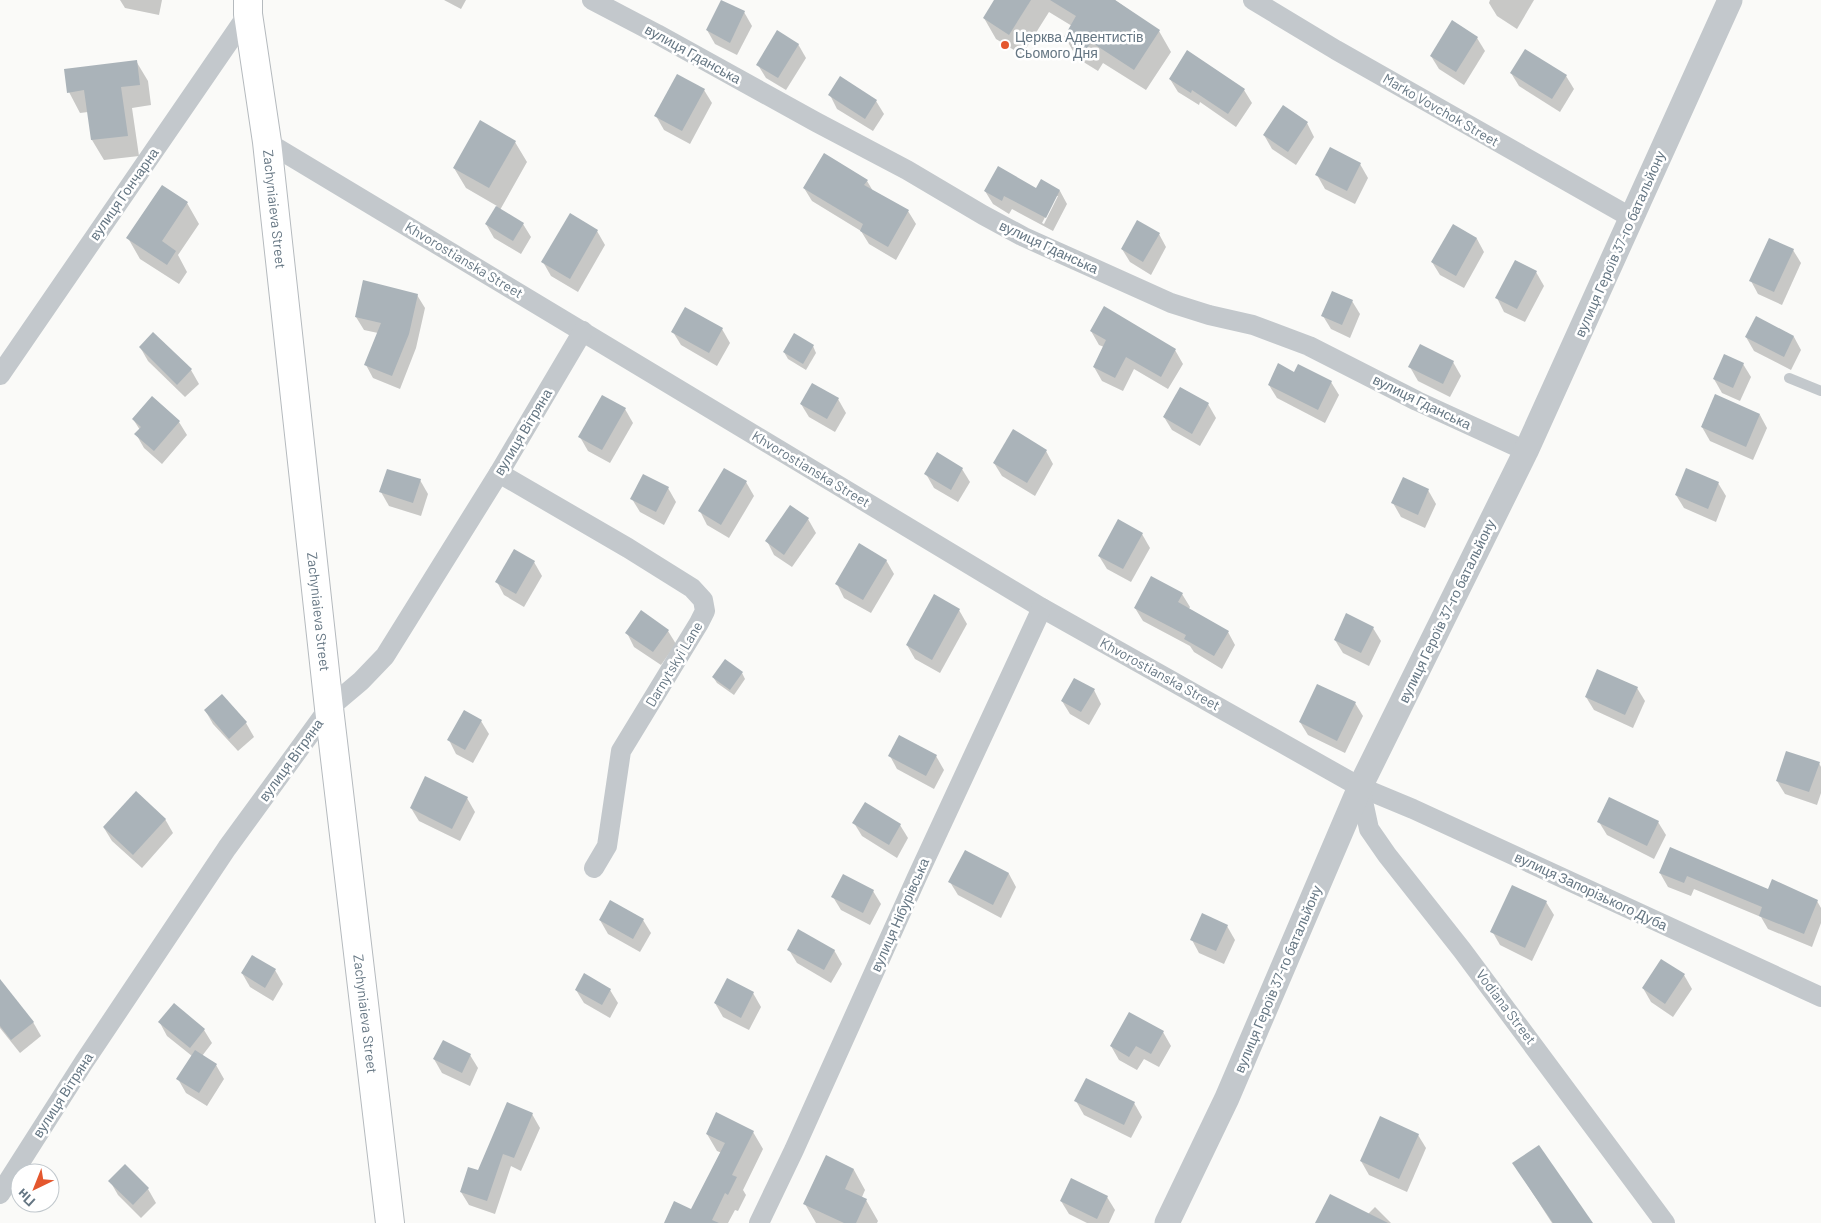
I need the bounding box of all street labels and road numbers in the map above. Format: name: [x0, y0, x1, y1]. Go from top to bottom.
street label: вулиця Гданська: [642, 20, 744, 87]
street label: Marko Vovchok Street: [1380, 69, 1502, 150]
street label: вулиця Гончарна: [85, 144, 162, 243]
street label: вулиця Героїв 37-го батальйону: [1571, 148, 1668, 340]
street label: Zachyniaieva Street: [260, 149, 290, 270]
street label: вулиця Гданська: [997, 216, 1102, 277]
street label: Khvorostianska Street: [402, 218, 526, 302]
street label: вулиця Гданська: [1370, 370, 1474, 433]
street label: вулиця Вітряна: [490, 385, 555, 478]
street label: Khvorostianska Street: [749, 427, 873, 511]
street label: вулиця Героїв 37-го батальйону: [1395, 516, 1498, 705]
street label: Zachyniaieva Street: [304, 551, 334, 672]
street label: Darnytskyi Lane: [641, 618, 706, 709]
street label: Khvorostianska Street: [1097, 634, 1223, 714]
street label: вулиця Вітряна: [255, 715, 326, 804]
street label: вулиця Запорізького Дуба: [1512, 848, 1670, 933]
street label: вулиця Нібурівська: [867, 855, 932, 974]
street label: вулиця Героїв 37-го батальйону: [1230, 882, 1325, 1075]
street label: Zachyniaieva Street: [350, 953, 381, 1075]
street label: Vodiana Street: [1473, 966, 1540, 1047]
street label: вулиця Вітряна: [29, 1049, 96, 1140]

